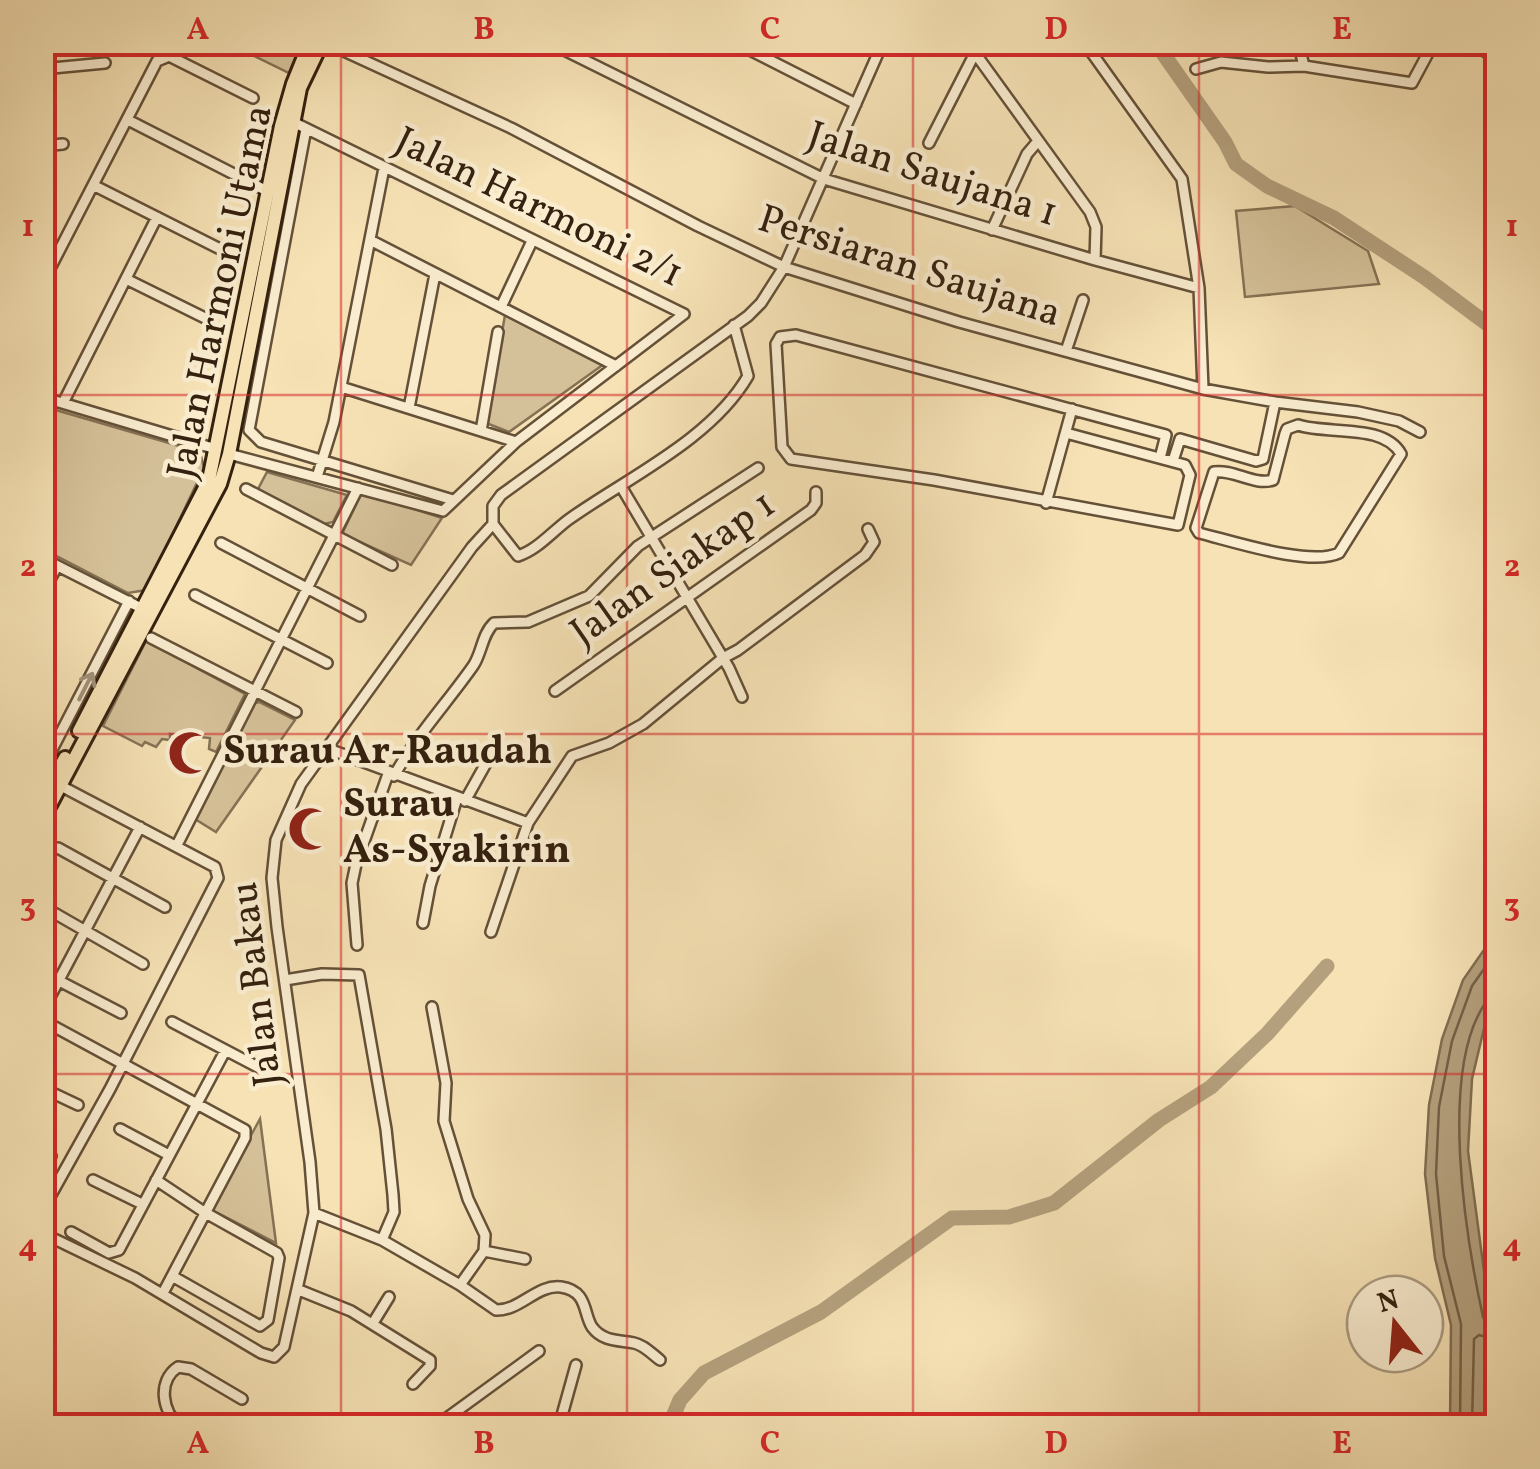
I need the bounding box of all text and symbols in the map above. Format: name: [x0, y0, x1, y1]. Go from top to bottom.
text: A: [187, 9, 210, 53]
text: B: [473, 9, 495, 53]
text: C: [760, 9, 780, 53]
text: D: [1044, 9, 1068, 53]
text: E: [1332, 9, 1352, 53]
street label: Jalan Harmoni Utama: [155, 100, 289, 484]
street label: Jalan Saujana 1: [800, 109, 1064, 243]
street label: Jalan Harmoni 2/1: [384, 115, 692, 303]
street label: Persiaran Saujana: [750, 193, 1068, 343]
text: 1: [22, 206, 34, 250]
text: 1: [1506, 206, 1518, 250]
street label: Jalan Siakap 1: [560, 479, 788, 661]
text: 2: [20, 546, 36, 590]
text: 2: [1504, 546, 1520, 590]
one-way arrow: [77, 671, 96, 701]
place label: Surau Ar-Raudah: [223, 725, 552, 781]
mosque icon: Surau Ar-Raudah: [166, 729, 214, 777]
place label: Surau As-Syakirin: [343, 778, 571, 880]
mosque icon: Surau As-Syakirin: [286, 805, 334, 853]
street label: Jalan Bakau: [218, 878, 298, 1090]
text: 3: [20, 886, 36, 930]
text: 3: [1504, 886, 1520, 930]
text: 4: [18, 1226, 38, 1270]
text: 4: [1502, 1226, 1522, 1270]
north arrow: [1345, 1274, 1445, 1374]
text: N: [1373, 1281, 1404, 1324]
text: A: [187, 1423, 210, 1467]
text: B: [473, 1423, 495, 1467]
text: C: [760, 1423, 780, 1467]
text: D: [1044, 1423, 1068, 1467]
text: E: [1332, 1423, 1352, 1467]

